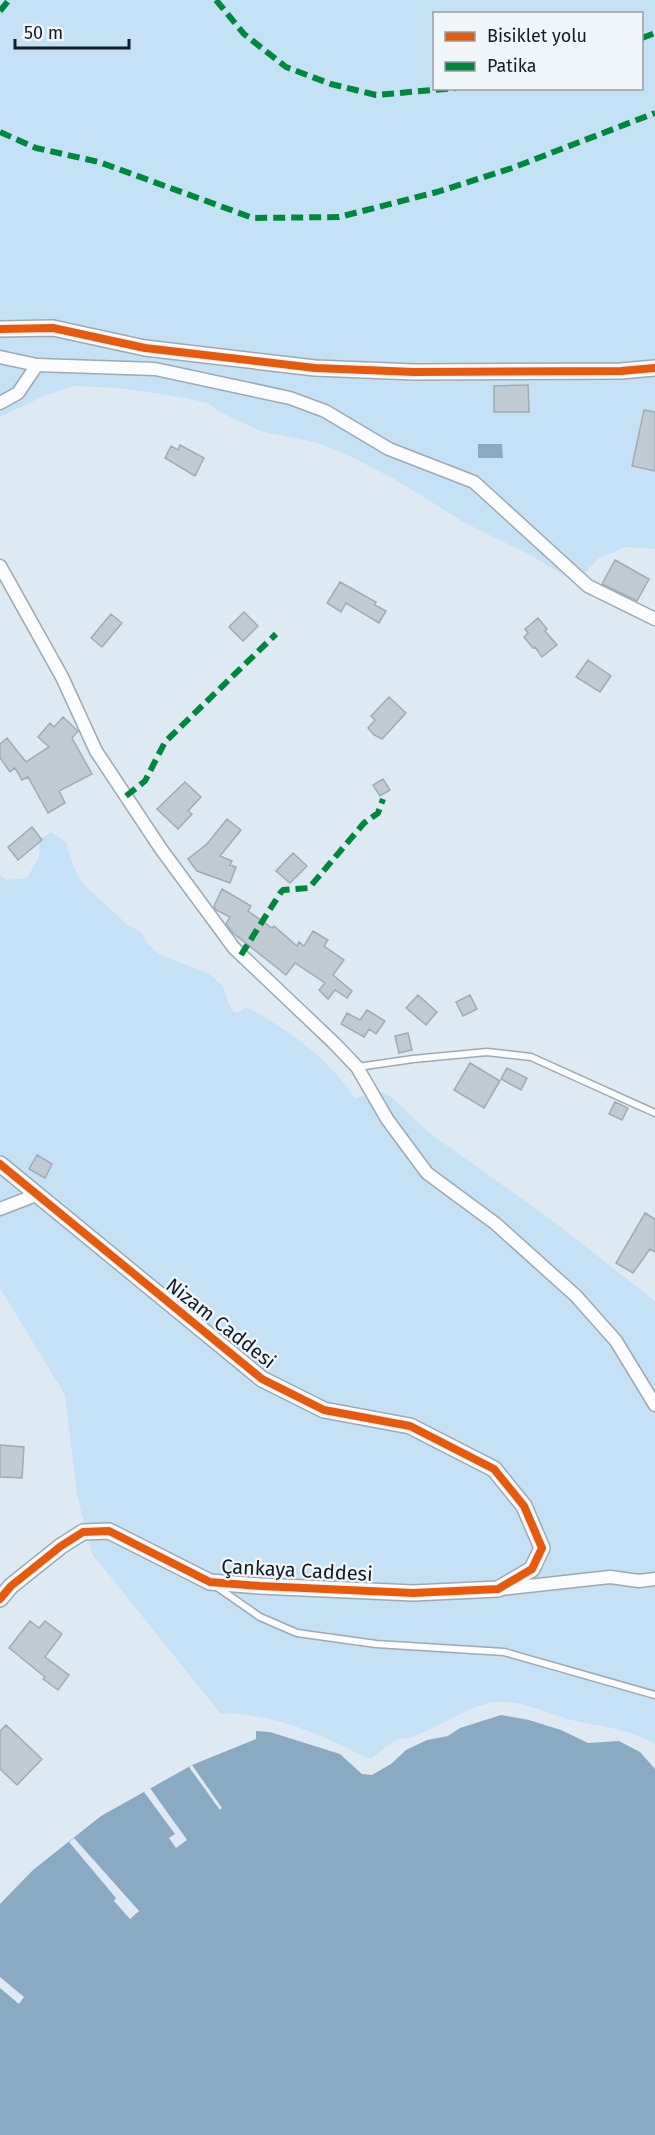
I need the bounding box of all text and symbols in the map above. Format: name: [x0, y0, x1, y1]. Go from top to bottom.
scale bar: [15, 12, 129, 50]
legend: [433, 12, 643, 90]
text: 50 m: [24, 22, 63, 44]
text: Bisiklet yolu: [487, 25, 587, 47]
text: Patika: [487, 55, 537, 77]
street label: Nizam Caddesi: [161, 1273, 281, 1373]
street label: Çankaya Caddesi: [221, 1554, 373, 1587]

